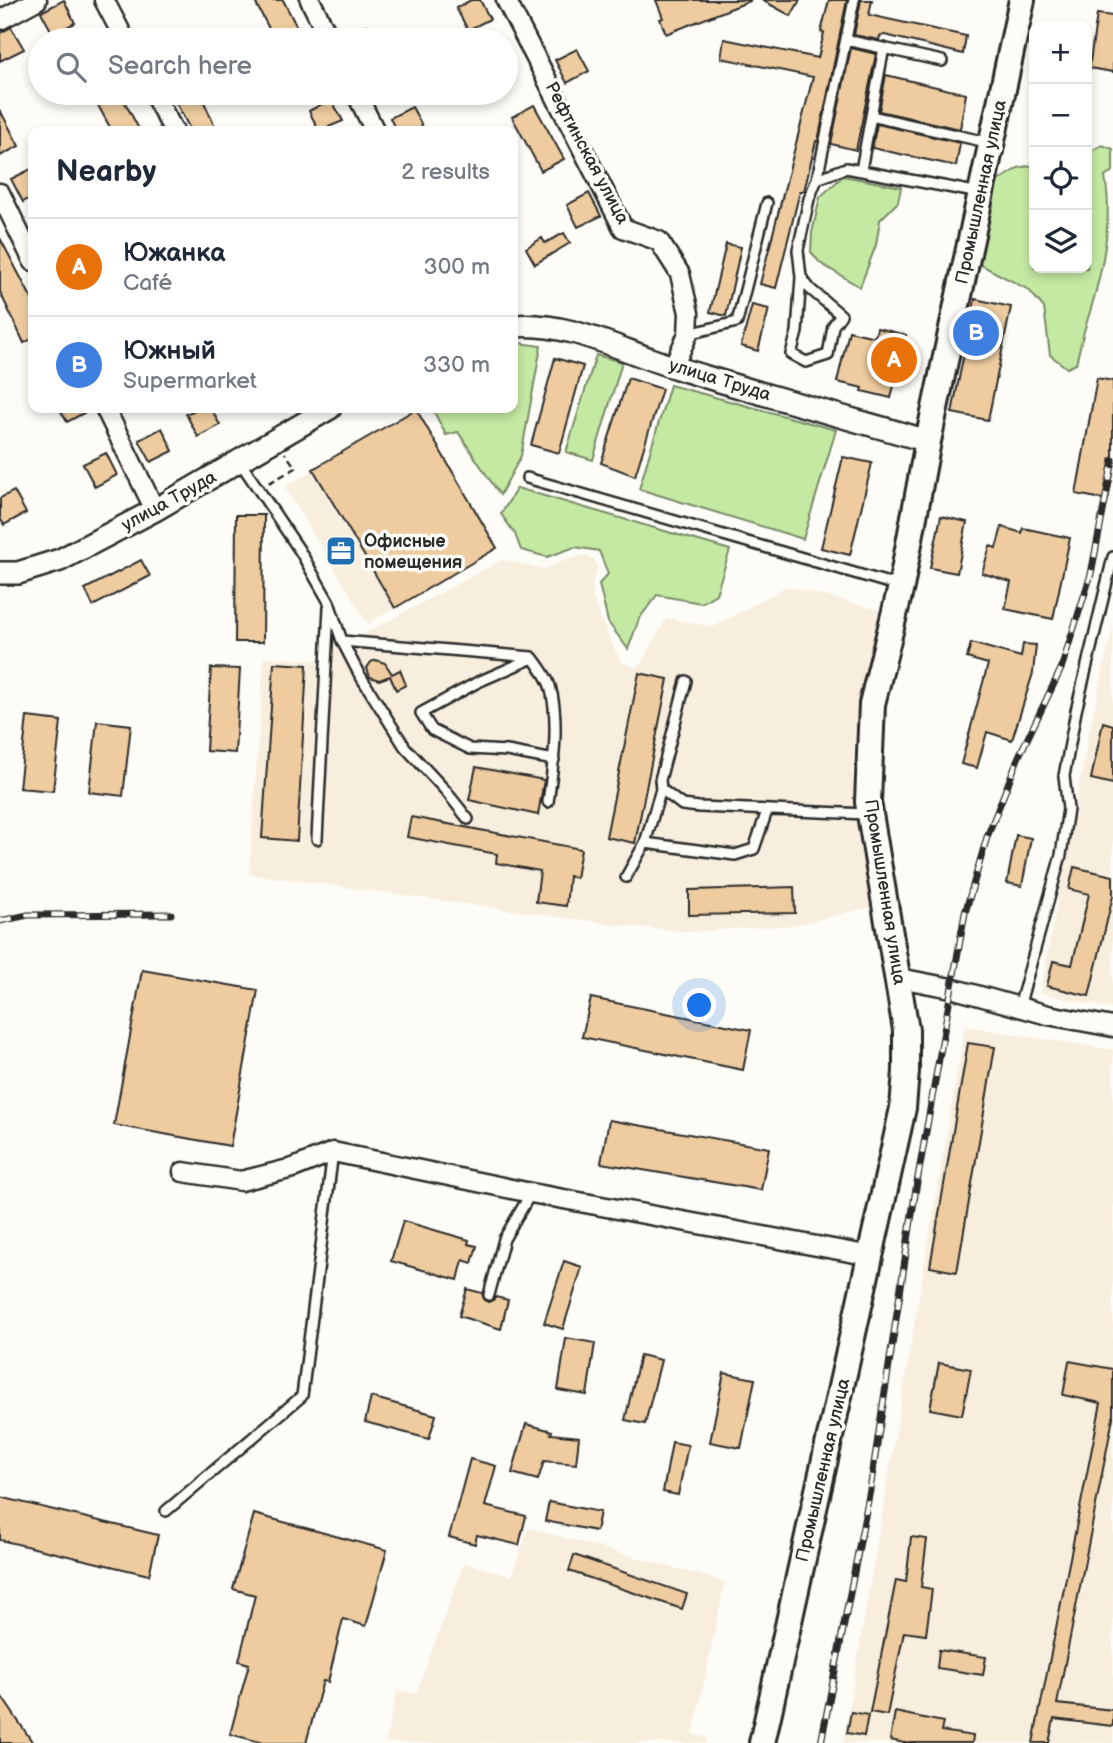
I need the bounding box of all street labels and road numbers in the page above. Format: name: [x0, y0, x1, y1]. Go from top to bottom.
street label: Рефтинская улица: [541, 78, 634, 228]
street label: Промышленная улица: [951, 98, 1011, 286]
street label: улица Труда: [667, 355, 774, 406]
street label: улица Труда: [118, 466, 220, 536]
street label: Промышленная улица: [860, 798, 910, 987]
street label: Промышленная улица: [792, 1376, 854, 1564]

